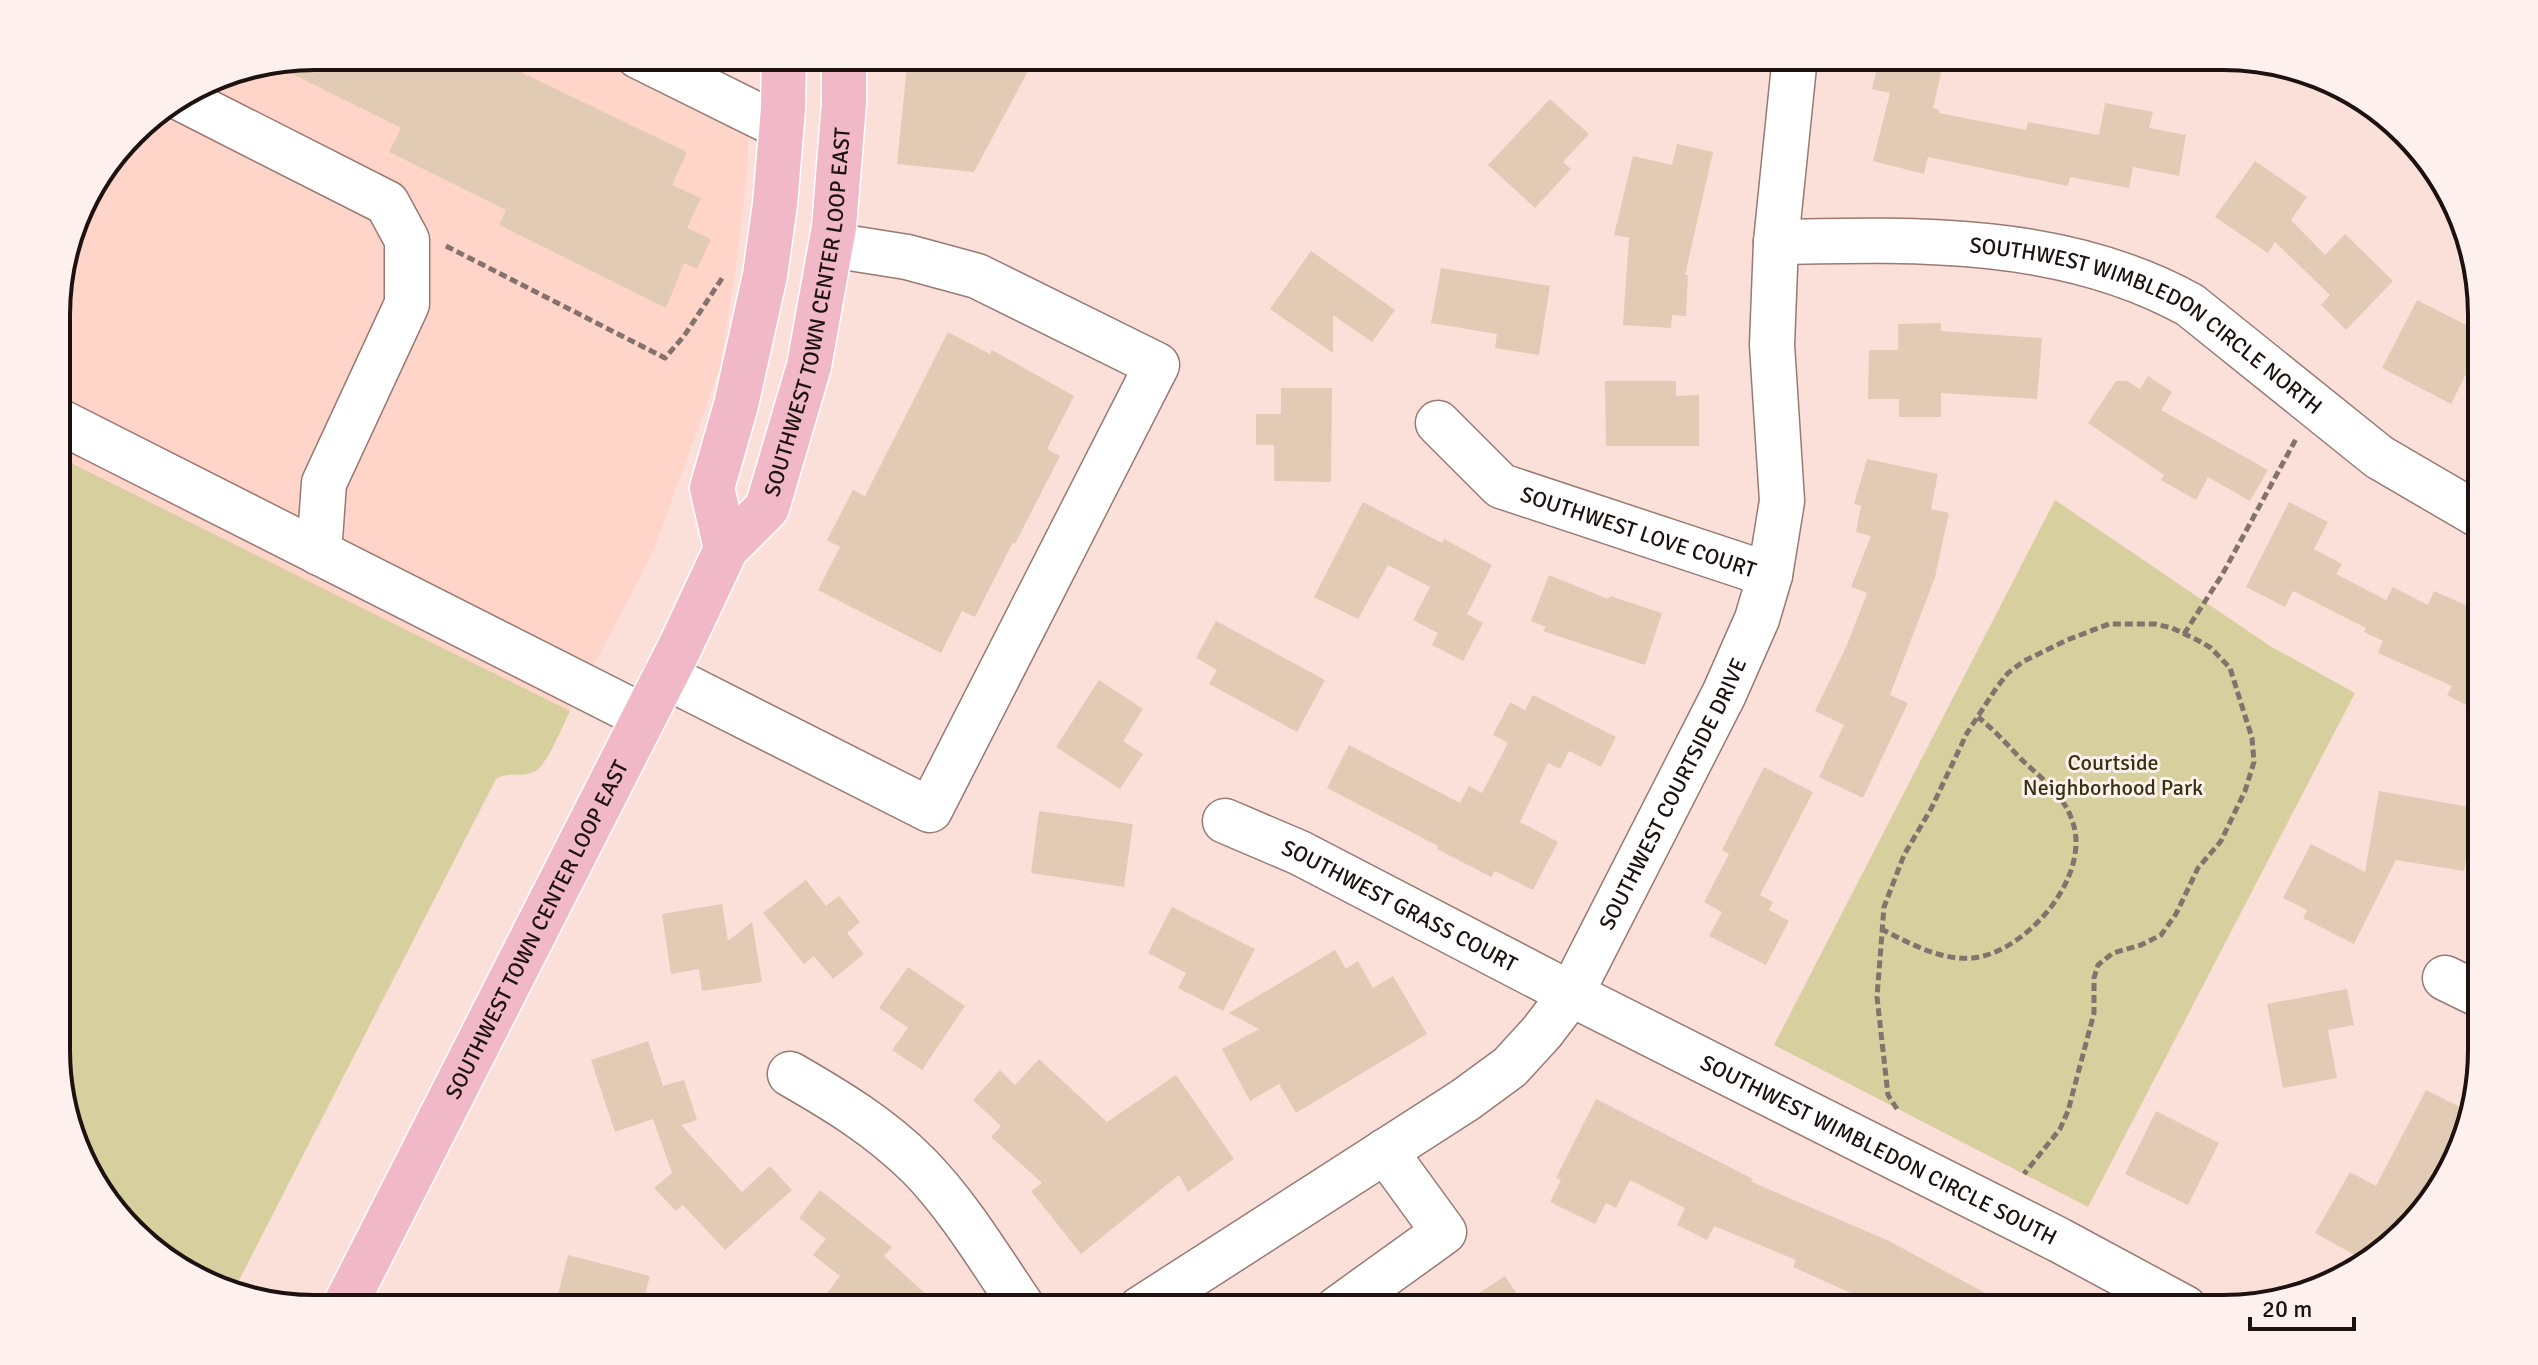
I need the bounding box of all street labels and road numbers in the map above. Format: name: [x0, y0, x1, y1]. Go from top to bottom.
street label: SOUTHWEST TOWN CENTER LOOP EAST: [758, 126, 855, 500]
street label: SOUTHWEST WIMBLEDON CIRCLE NORTH: [1968, 231, 2328, 420]
street label: SOUTHWEST LOVE COURT: [1517, 480, 1760, 583]
street label: SOUTHWEST COURTSIDE DRIVE: [1593, 654, 1752, 934]
street label: SOUTHWEST TOWN CENTER LOOP EAST: [439, 755, 634, 1103]
street label: SOUTHWEST GRASS COURT: [1278, 833, 1522, 977]
street label: SOUTHWEST WIMBLEDON CIRCLE SOUTH: [1696, 1048, 2062, 1250]

